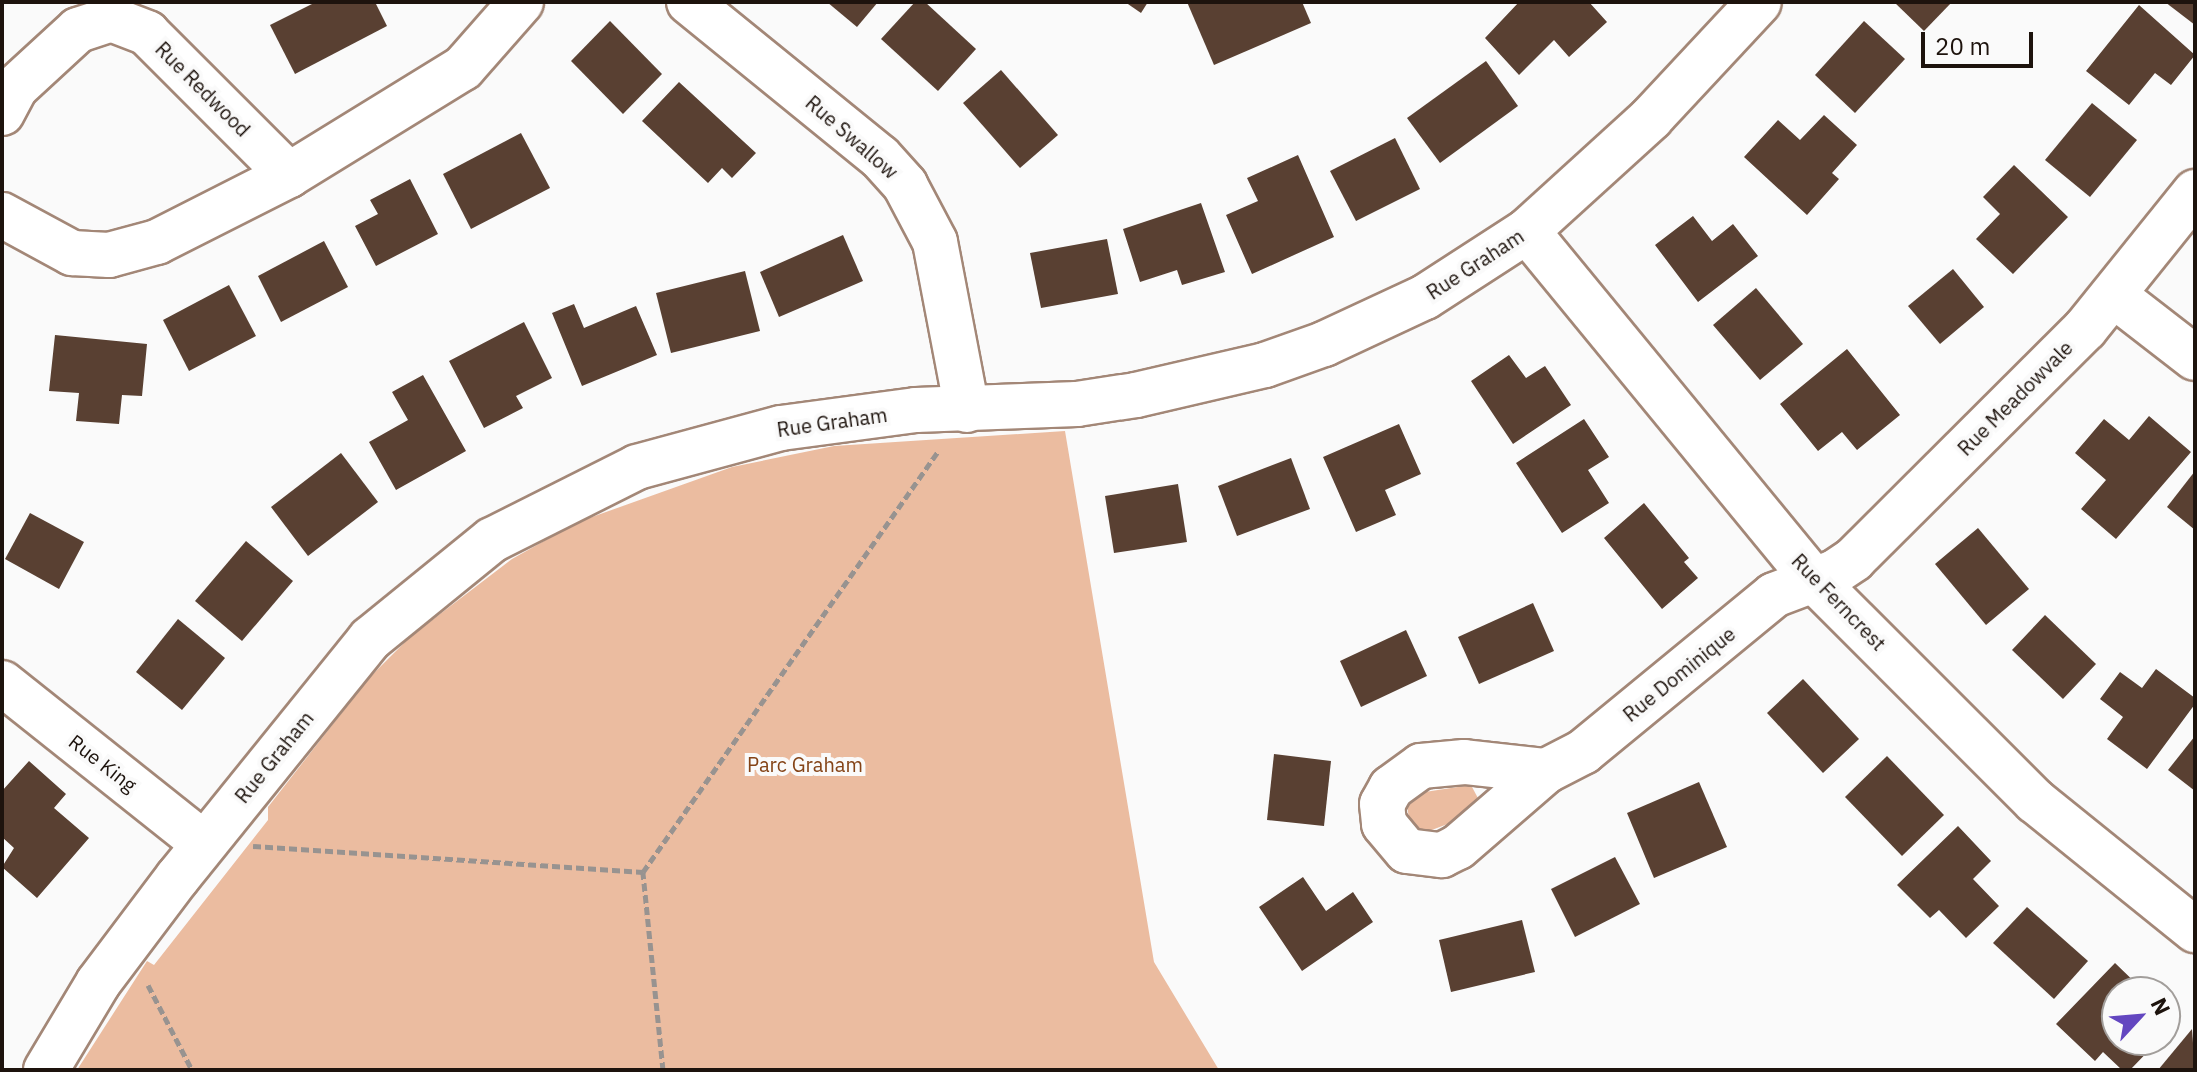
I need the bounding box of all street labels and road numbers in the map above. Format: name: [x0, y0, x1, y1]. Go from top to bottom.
street label: Rue Redwood: [151, 37, 255, 141]
street label: Rue Swallow: [801, 90, 903, 184]
street label: Rue Graham: [1422, 224, 1528, 304]
street label: Rue Meadowvale: [1953, 336, 2077, 460]
street label: Rue Graham: [775, 402, 889, 442]
street label: Rue Ferncrest: [1787, 549, 1891, 655]
street label: Rue Dominique: [1618, 621, 1740, 727]
street label: Rue Graham: [230, 706, 318, 808]
street label: Rue King: [64, 729, 142, 797]

